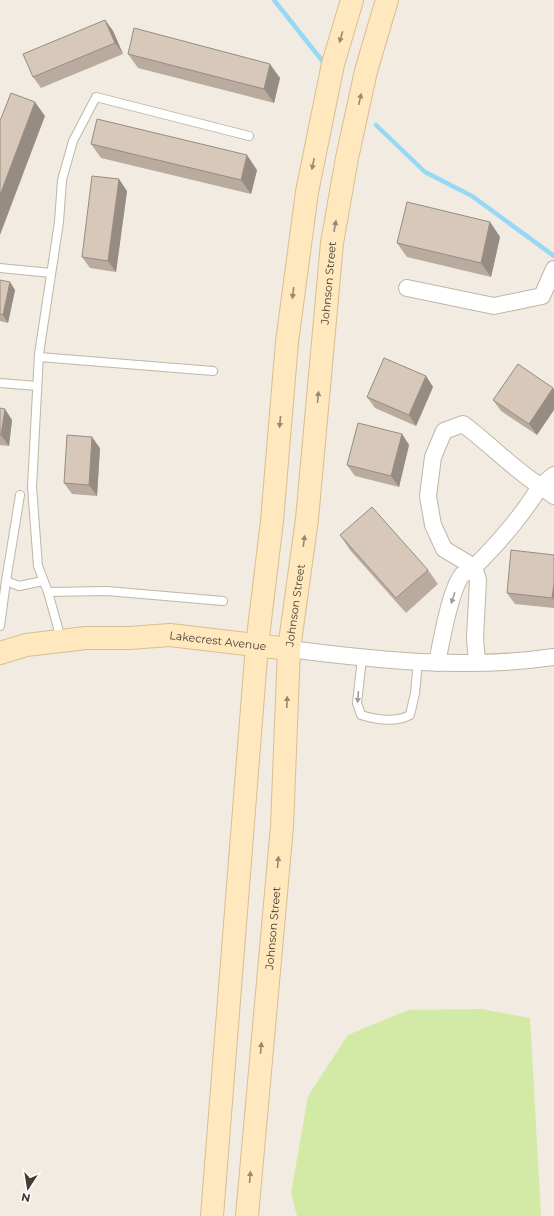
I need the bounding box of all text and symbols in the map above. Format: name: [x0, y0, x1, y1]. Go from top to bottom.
one-way arrow: [338, 32, 344, 44]
one-way arrow: [357, 93, 363, 105]
one-way arrow: [309, 158, 315, 170]
one-way arrow: [332, 220, 338, 232]
street label: Johnson Street: [318, 240, 339, 326]
one-way arrow: [290, 287, 297, 299]
one-way arrow: [315, 391, 321, 404]
one-way arrow: [277, 416, 284, 428]
one-way arrow: [301, 535, 307, 547]
street label: Johnson Street: [282, 562, 308, 648]
one-way arrow: [450, 592, 456, 604]
street label: Lakecrest Avenue: [169, 628, 268, 653]
one-way arrow: [355, 691, 362, 703]
one-way arrow: [284, 695, 290, 708]
one-way arrow: [275, 856, 282, 868]
street label: Johnson Street: [262, 886, 284, 971]
one-way arrow: [258, 1042, 265, 1054]
north arrow: [8, 1168, 48, 1208]
one-way arrow: [247, 1171, 254, 1183]
text: N: [20, 1190, 32, 1206]

